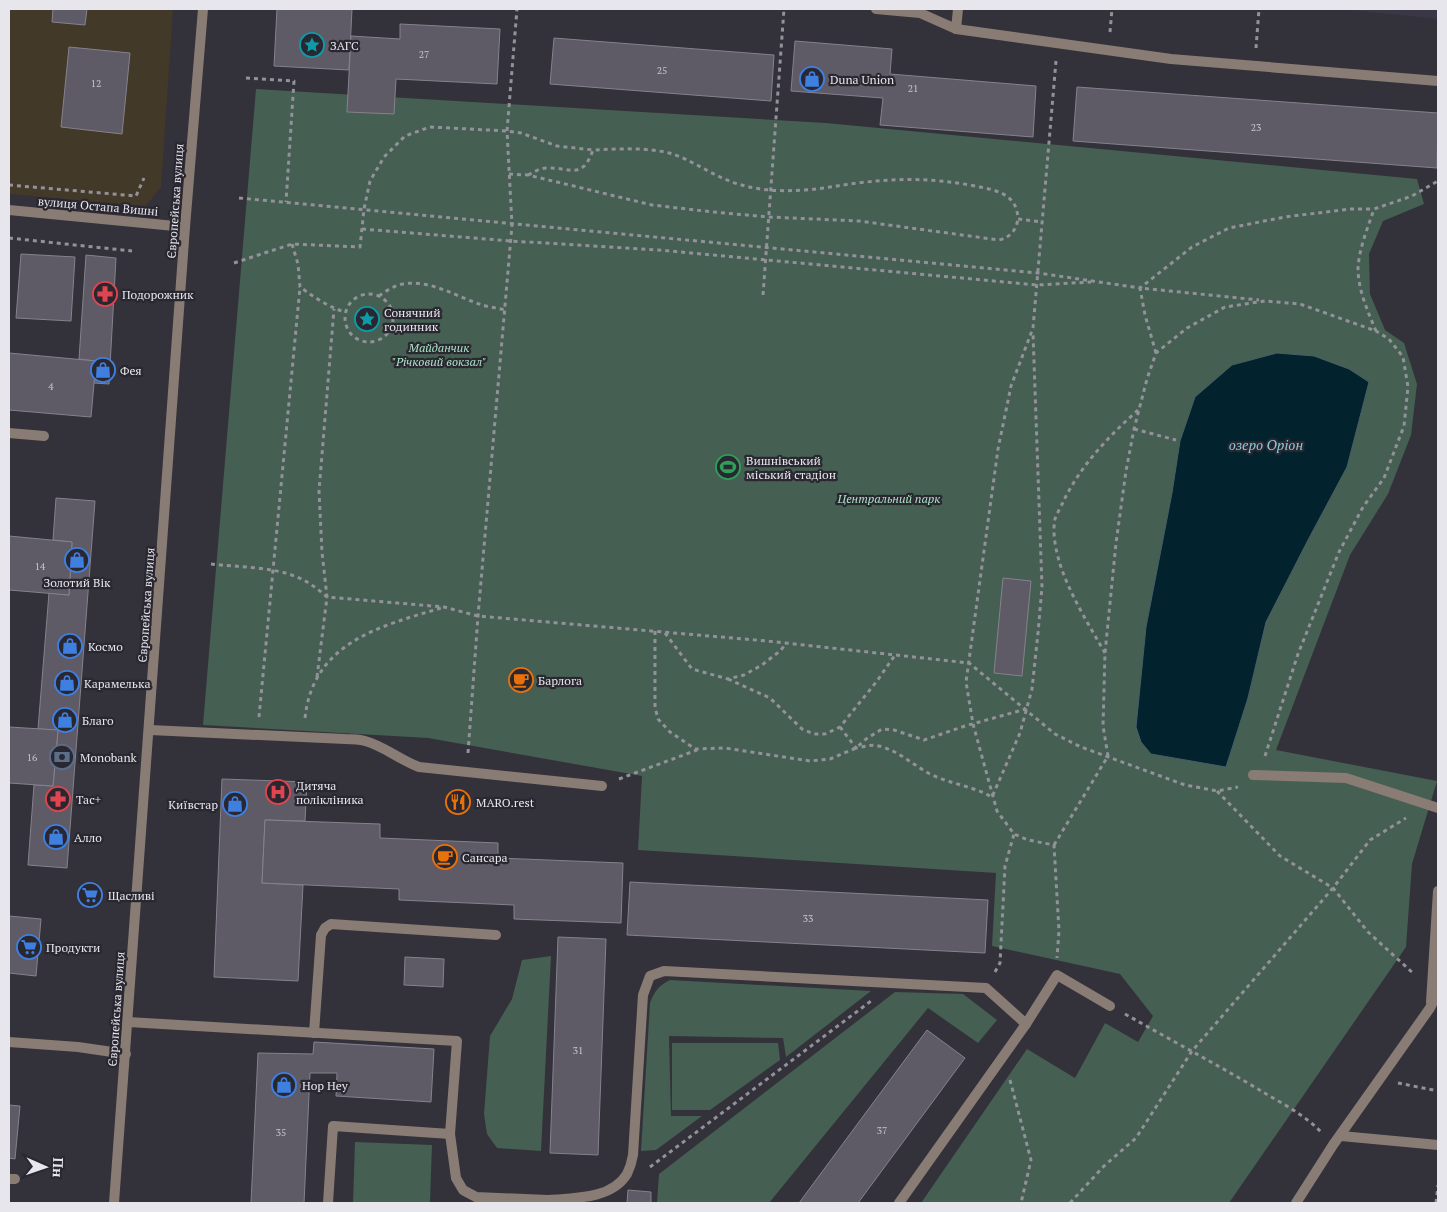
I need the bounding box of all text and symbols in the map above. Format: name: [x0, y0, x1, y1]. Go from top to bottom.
place icon: ЗАГС: [299, 32, 325, 58]
place label: ЗАГС: [330, 38, 359, 53]
house number: 27: [419, 48, 429, 61]
house number: 25: [657, 64, 667, 77]
shop icon: Duna Union: [799, 66, 825, 92]
place label: Duna Union: [830, 72, 894, 87]
house number: 12: [91, 77, 101, 90]
house number: 21: [908, 82, 918, 95]
house number: 23: [1251, 121, 1261, 134]
street label: Європейська вулиця: [164, 143, 186, 259]
street label: вулиця Остапа Вишні: [37, 193, 159, 219]
pharmacy icon: Подорожник: [92, 281, 118, 307]
place label: Подорожник: [122, 287, 194, 302]
place label: Сонячний годинник: [384, 305, 441, 334]
place icon: Сонячний годинник: [354, 306, 380, 332]
park label: Майданчик "Річковий вокзал": [392, 340, 486, 369]
shop icon: Фея: [90, 357, 116, 383]
place label: Фея: [120, 363, 142, 378]
house number: 4: [48, 380, 54, 393]
water label: озеро Оріон: [1229, 435, 1303, 454]
place label: Вишнівський міський стадіон: [746, 453, 836, 482]
sports icon: Вишнівський міський стадіон: [715, 454, 741, 480]
park label: Центральний парк: [836, 491, 941, 506]
shop icon: Золотий Вік: [64, 547, 90, 573]
street label: Європейська вулиця: [135, 547, 157, 663]
house number: 14: [35, 560, 46, 573]
place label: Золотий Вік: [44, 575, 111, 590]
shop icon: Космо: [57, 633, 83, 659]
place label: Космо: [88, 639, 123, 654]
cafe icon: Барлога: [508, 667, 534, 693]
shop icon: Карамелька: [54, 670, 80, 696]
place label: Барлога: [538, 673, 582, 688]
place label: Карамелька: [84, 676, 150, 691]
shop icon: Благо: [52, 707, 78, 733]
place label: Благо: [82, 713, 114, 728]
bank icon: Monobank: [49, 744, 75, 770]
place label: Monobank: [80, 750, 138, 765]
house number: 16: [27, 751, 38, 764]
place label: Дитяча полікліника: [296, 778, 364, 807]
hospital icon: Дитяча полікліника: [265, 779, 291, 805]
pharmacy icon: Тас+: [45, 786, 71, 812]
restaurant icon: MARO.rest: [445, 789, 471, 815]
shop icon: Київстар: [222, 791, 248, 817]
place label: Тас+: [76, 792, 101, 807]
place label: MARO.rest: [476, 795, 535, 810]
place label: Київстар: [168, 797, 218, 812]
shop icon: Алло: [43, 824, 69, 850]
place label: Алло: [74, 830, 102, 845]
cafe icon: Сансара: [432, 844, 458, 870]
place label: Сансара: [462, 850, 508, 865]
supermarket icon: Щасливі: [77, 882, 103, 908]
place label: Щасливі: [108, 888, 155, 903]
house number: 33: [803, 912, 813, 925]
supermarket icon: Продукти: [16, 934, 42, 960]
place label: Продукти: [46, 940, 100, 955]
street label: Європейська вулиця: [105, 951, 127, 1067]
house number: 31: [573, 1044, 583, 1057]
shop icon: Hop Hey: [271, 1072, 297, 1098]
place label: Hop Hey: [302, 1078, 349, 1093]
house number: 37: [877, 1124, 887, 1137]
house number: 35: [276, 1126, 286, 1139]
north arrow: [20, 1142, 70, 1192]
text: Пн: [49, 1157, 68, 1178]

